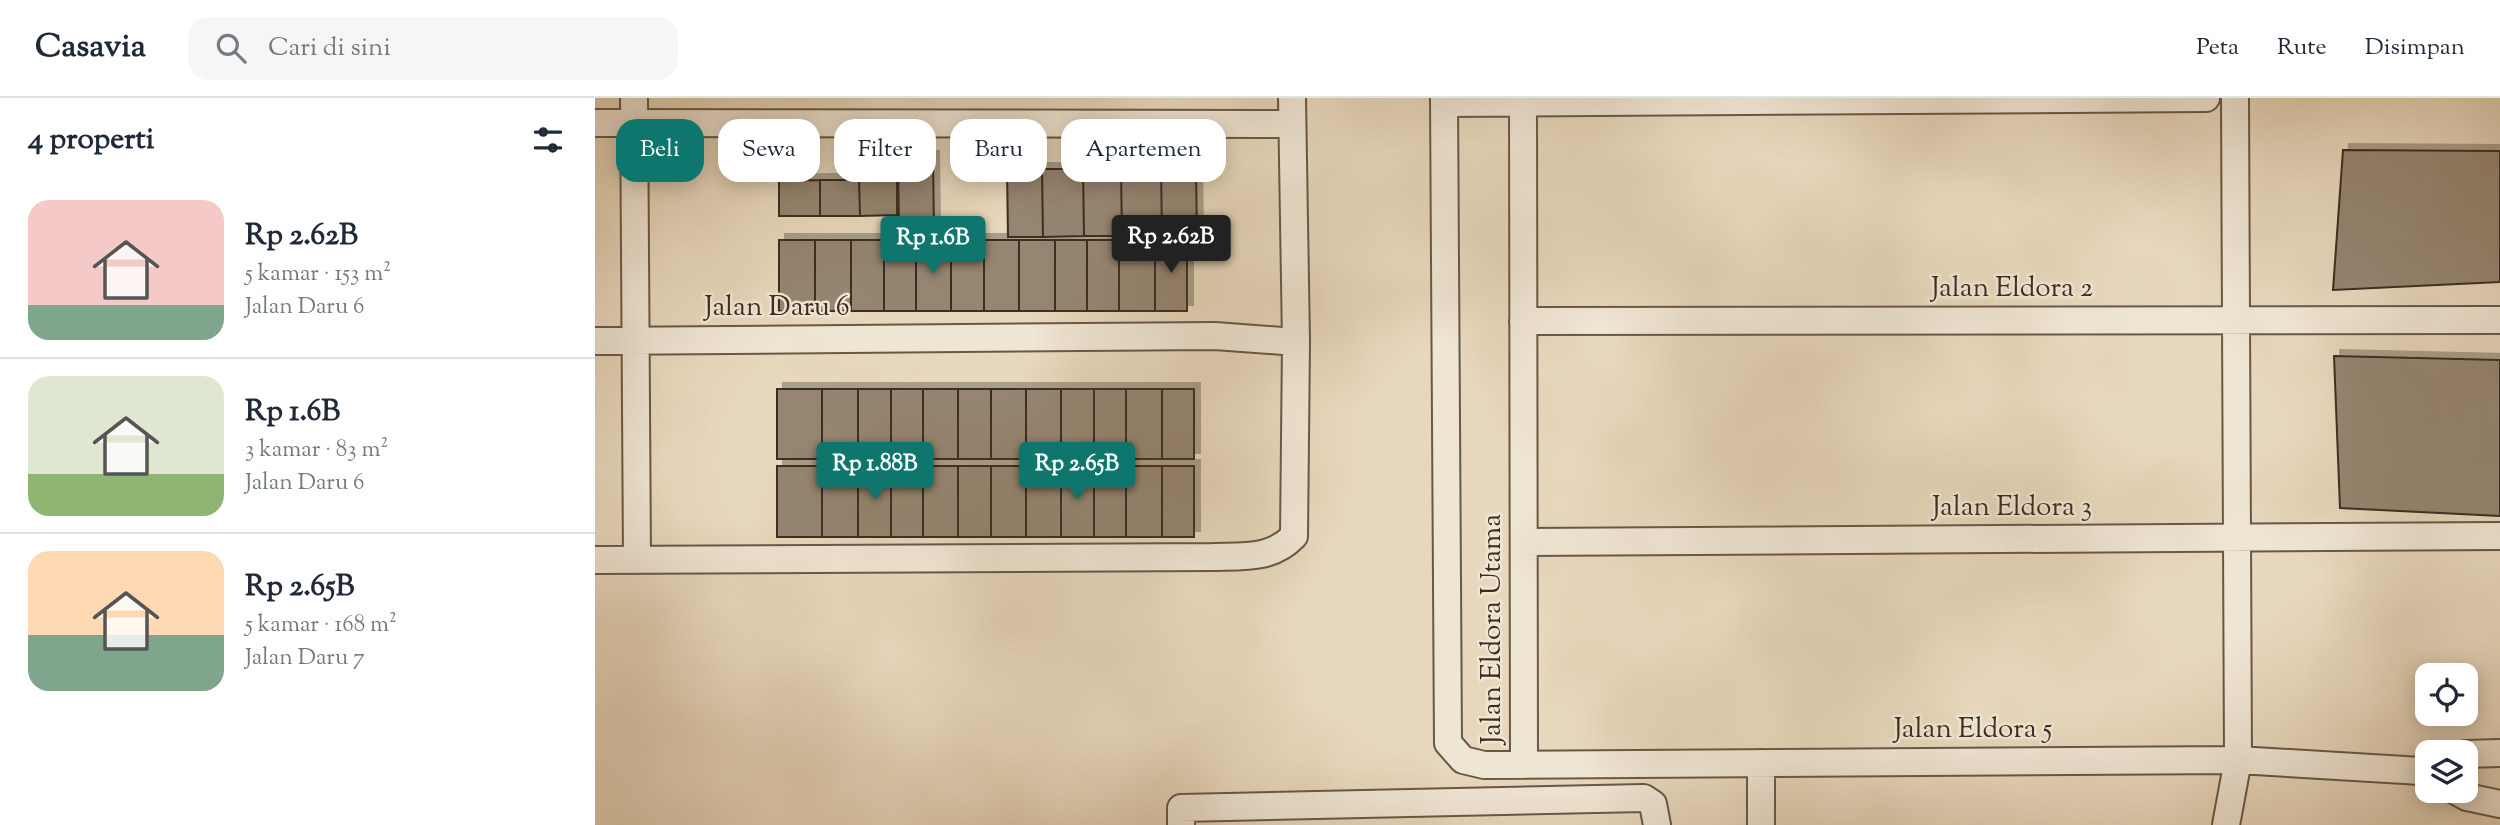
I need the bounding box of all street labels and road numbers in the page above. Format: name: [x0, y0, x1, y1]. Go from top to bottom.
street label: Jalan Eldora 2: [1929, 269, 2093, 309]
street label: Jalan Daru 6: [702, 288, 850, 328]
street label: Jalan Eldora 3: [1930, 488, 2092, 528]
street label: Jalan Eldora Utama: [1473, 514, 1513, 746]
street label: Jalan Eldora 5: [1892, 710, 2053, 750]

